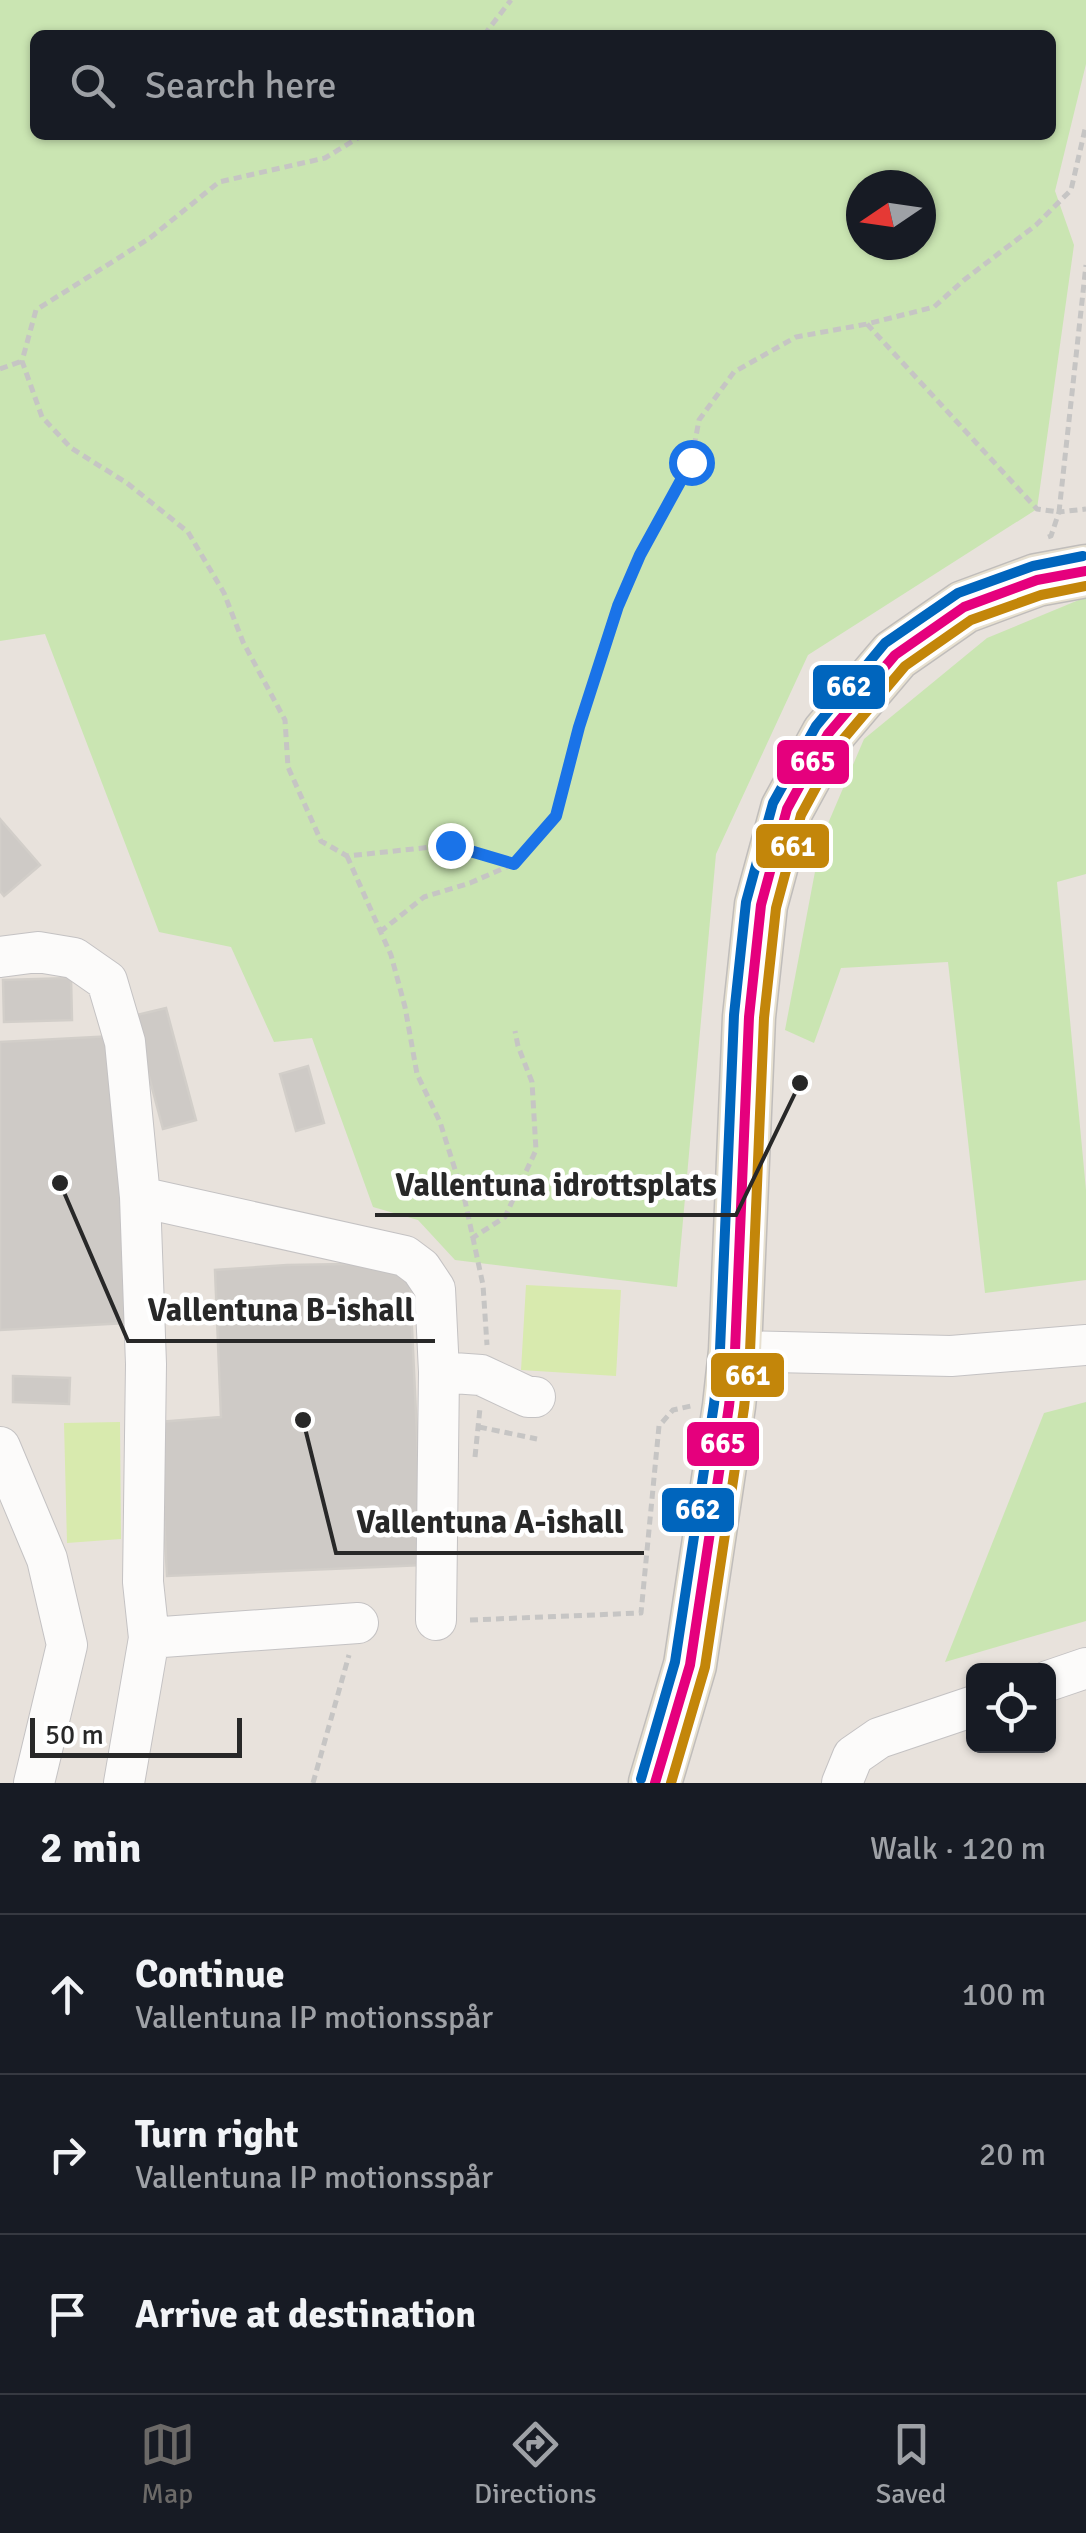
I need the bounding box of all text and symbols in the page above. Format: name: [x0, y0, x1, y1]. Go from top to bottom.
search box: [30, 30, 1056, 140]
icon: search: [65, 58, 120, 113]
text: Search here: [145, 62, 337, 109]
north arrow: [846, 170, 936, 260]
route start: [669, 440, 715, 486]
line badge: 662: [811, 663, 887, 711]
text: 662: [826, 670, 872, 704]
line badge: 665: [775, 738, 851, 786]
text: 665: [790, 745, 836, 779]
line badge: 661: [754, 822, 831, 870]
route end: [428, 823, 474, 869]
text: 661: [770, 830, 816, 864]
callout: Vallentuna idrottsplats: [375, 1153, 736, 1215]
text: Vallentuna idrottsplats: [395, 1166, 717, 1205]
callout: Vallentuna B-ishall: [128, 1279, 435, 1341]
text: Vallentuna B-ishall: [148, 1291, 414, 1330]
line badge: 661: [709, 1351, 786, 1399]
text: 661: [725, 1359, 771, 1393]
line badge: 665: [685, 1420, 761, 1468]
text: 665: [700, 1427, 746, 1461]
line badge: 662: [660, 1486, 736, 1534]
callout: Vallentuna A-ishall: [336, 1491, 644, 1553]
text: 662: [675, 1493, 721, 1527]
text: Vallentuna A-ishall: [356, 1503, 624, 1542]
map controls: [966, 1663, 1056, 1753]
button: locate: [966, 1663, 1056, 1753]
scale bar: [30, 1713, 242, 1758]
text: 50 m: [45, 1718, 104, 1752]
text: 2 min: [40, 1823, 141, 1874]
text: Walk · 120 m: [870, 1829, 1046, 1868]
text: Continue: [135, 1951, 285, 1998]
icon: ahead: [40, 1967, 95, 2022]
text: 100 m: [962, 1975, 1046, 2014]
text: Vallentuna IP motionsspår: [135, 1998, 493, 2037]
text: Turn right: [135, 2111, 299, 2158]
icon: right: [40, 2127, 95, 2182]
text: 20 m: [979, 2135, 1046, 2174]
text: Vallentuna IP motionsspår: [135, 2158, 493, 2197]
icon: arrive: [40, 2287, 95, 2342]
text: Arrive at destination: [135, 2291, 476, 2338]
tab: Map: [140, 2417, 195, 2511]
tab: Directions: [474, 2417, 596, 2511]
tab: Saved: [876, 2417, 946, 2511]

